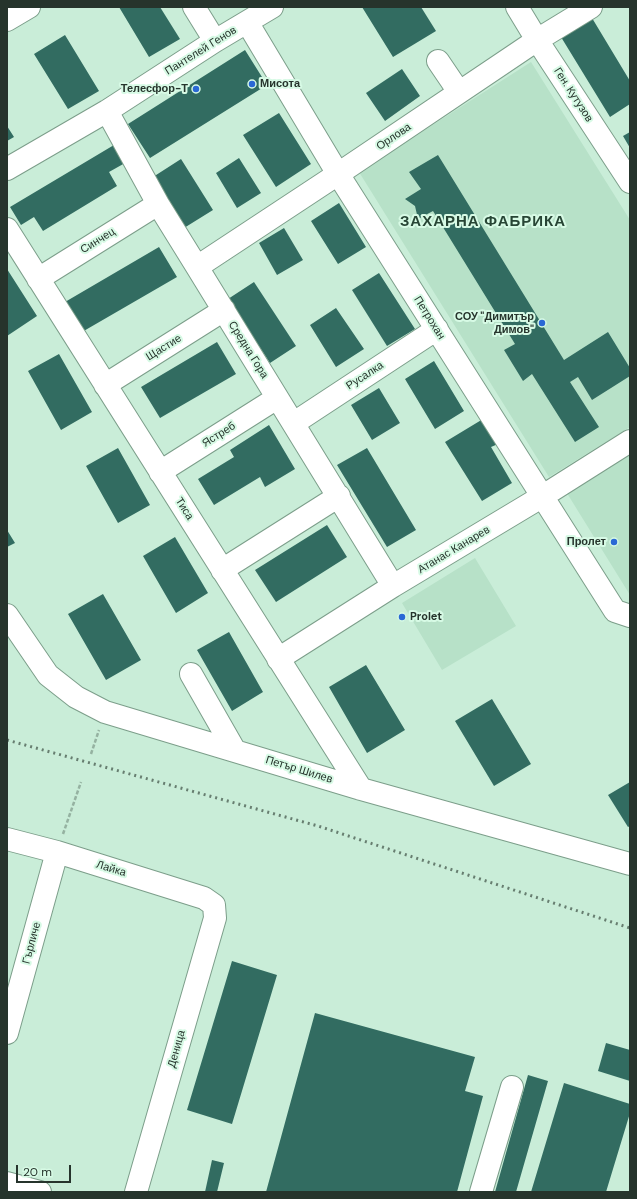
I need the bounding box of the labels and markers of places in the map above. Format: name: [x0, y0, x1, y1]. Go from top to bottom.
place label: Мисота: [260, 77, 300, 91]
marker: Мисота: [247, 79, 257, 89]
place label: Телесфор-Т: [121, 82, 188, 96]
marker: Телесфор-Т: [191, 84, 201, 94]
place label: СОУ "Димитър Димов": [455, 310, 534, 336]
marker: СОУ "Димитър Димов": [537, 318, 547, 328]
place label: Пролет: [567, 535, 606, 549]
marker: Пролет: [609, 537, 619, 547]
place label: Prolet: [410, 610, 442, 624]
marker: Prolet: [397, 612, 407, 622]

